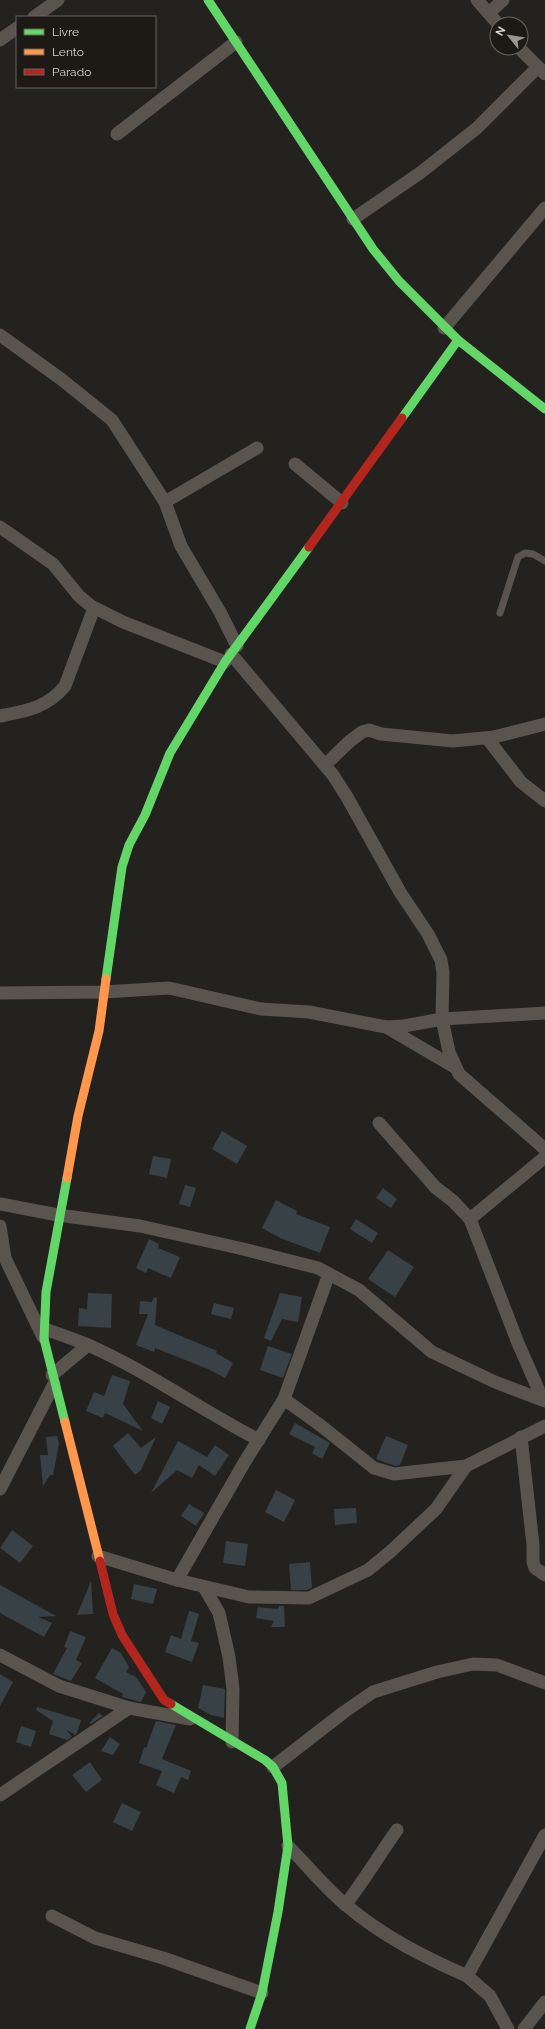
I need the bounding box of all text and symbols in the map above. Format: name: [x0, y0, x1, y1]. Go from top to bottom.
legend: [16, 16, 156, 88]
north arrow: [489, 16, 529, 56]
text: N: [493, 24, 509, 38]
text: Livre: [52, 25, 79, 39]
text: Lento: [52, 45, 84, 59]
text: Parado: [52, 65, 91, 79]

